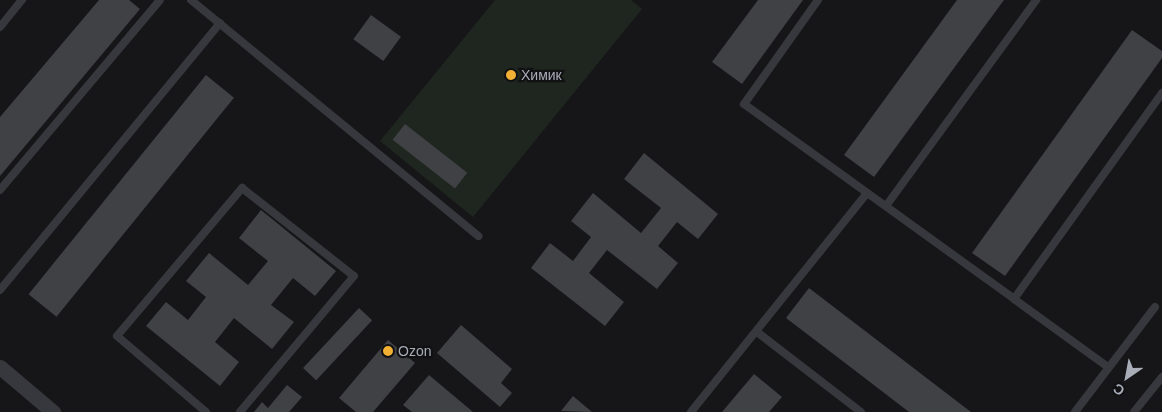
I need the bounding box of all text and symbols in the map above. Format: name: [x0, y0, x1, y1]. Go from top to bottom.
place label: Химик: [521, 67, 562, 83]
marker: Химик: [505, 69, 517, 81]
place label: Ozon: [398, 343, 431, 359]
marker: Ozon: [382, 345, 394, 357]
north arrow: [1102, 352, 1152, 402]
text: С: [1110, 380, 1127, 399]

